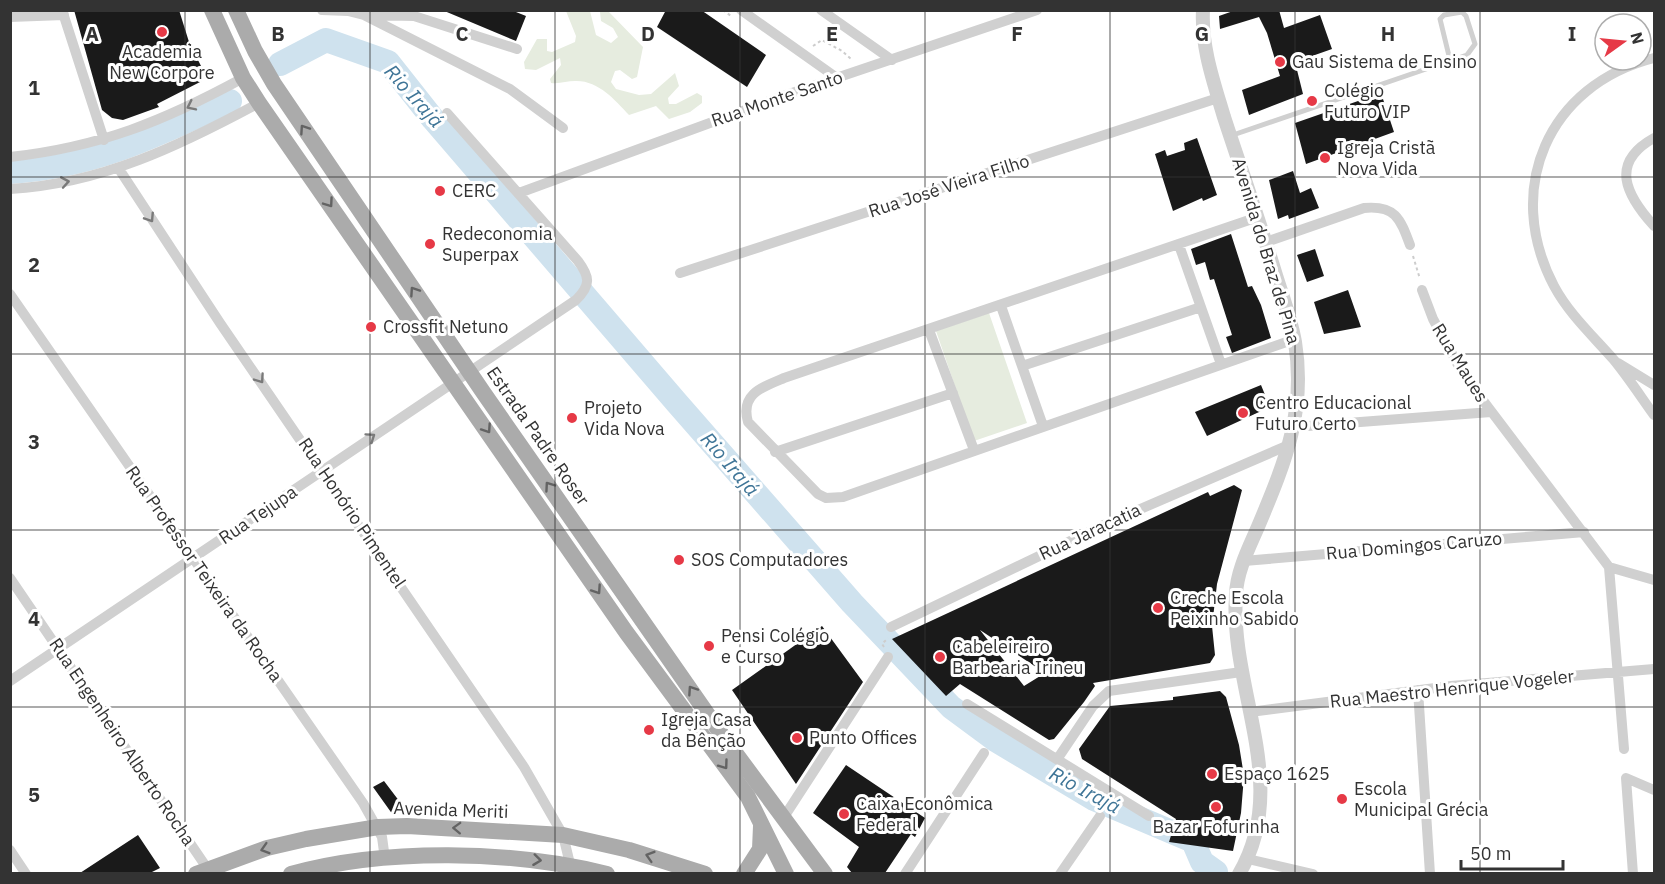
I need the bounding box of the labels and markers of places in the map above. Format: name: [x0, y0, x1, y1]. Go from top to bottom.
marker: Academia New Corpore: [155, 25, 169, 39]
place label: Academia New Corpore: [109, 40, 215, 84]
place label: Gau Sistema de Ensino: [1292, 50, 1477, 73]
marker: Gau Sistema de Ensino: [1273, 55, 1287, 69]
place label: Colégio Futuro VIP: [1324, 79, 1410, 123]
marker: Colégio Futuro VIP: [1305, 94, 1319, 108]
place label: Igreja Cristã Nova Vida: [1337, 136, 1436, 180]
marker: Igreja Cristã Nova Vida: [1318, 151, 1332, 165]
place label: CERC: [452, 179, 496, 202]
marker: CERC: [433, 184, 447, 198]
place label: Redeconomia Superpax: [442, 222, 553, 266]
marker: Redeconomia Superpax: [423, 237, 437, 251]
place label: Crossfit Netuno: [383, 315, 508, 338]
marker: Crossfit Netuno: [364, 320, 378, 334]
place label: Centro Educacional Futuro Certo: [1255, 391, 1412, 435]
place label: Projeto Vida Nova: [584, 396, 665, 440]
marker: Centro Educacional Futuro Certo: [1236, 406, 1250, 420]
marker: Projeto Vida Nova: [565, 411, 579, 425]
place label: SOS Computadores: [691, 548, 848, 571]
marker: SOS Computadores: [672, 553, 686, 567]
place label: Creche Escola Peixinho Sabido: [1170, 586, 1299, 630]
marker: Creche Escola Peixinho Sabido: [1151, 601, 1165, 615]
place label: Pensi Colégio e Curso: [721, 624, 829, 668]
place label: Cabeleireiro Barbearia Irineu: [952, 635, 1084, 679]
marker: Pensi Colégio e Curso: [702, 639, 716, 653]
marker: Cabeleireiro Barbearia Irineu: [933, 650, 947, 664]
place label: Igreja Casa da Bênção: [661, 708, 752, 752]
marker: Igreja Casa da Bênção: [642, 723, 656, 737]
place label: Punto Offices: [809, 726, 917, 749]
marker: Punto Offices: [790, 731, 804, 745]
place label: Espaço 1625: [1224, 762, 1330, 785]
marker: Espaço 1625: [1205, 767, 1219, 781]
place label: Escola Municipal Grécia: [1354, 777, 1489, 821]
place label: Caixa Econômica Federal: [856, 792, 993, 836]
marker: Escola Municipal Grécia: [1335, 792, 1349, 806]
marker: Bazar Fofurinha: [1209, 800, 1223, 814]
marker: Caixa Econômica Federal: [837, 807, 851, 821]
place label: Bazar Fofurinha: [1153, 815, 1280, 838]

